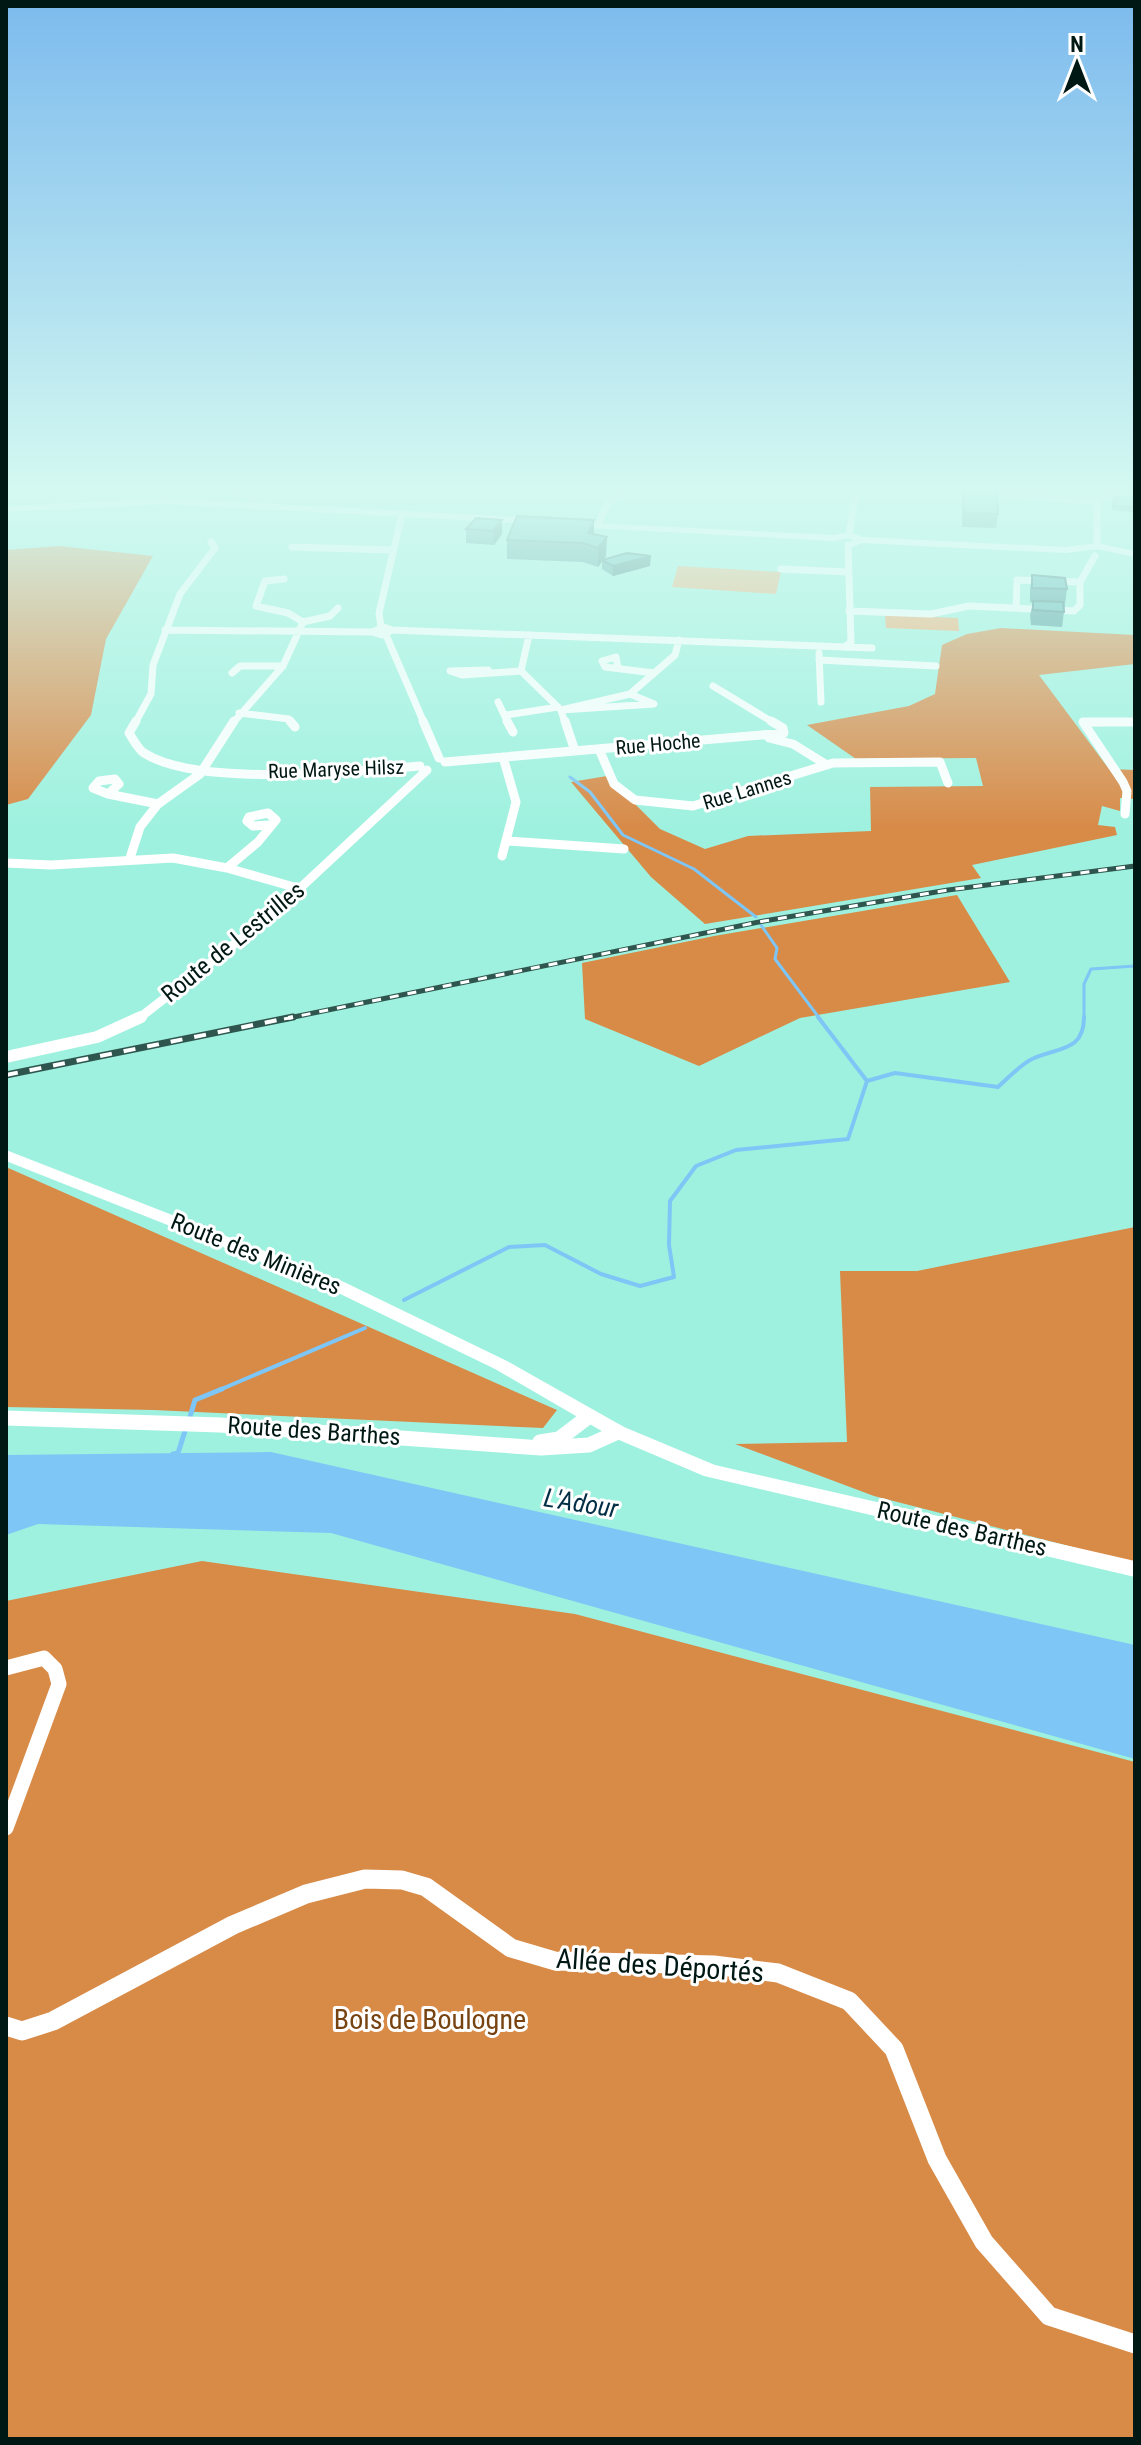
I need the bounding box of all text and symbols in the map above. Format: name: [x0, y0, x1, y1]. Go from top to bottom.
north arrow: [1037, 24, 1117, 104]
text: N: [1070, 32, 1084, 57]
street label: Rue Hoche: [615, 728, 701, 760]
street label: Rue Maryse Hilsz: [268, 755, 404, 783]
street label: Rue Lannes: [700, 765, 794, 815]
street label: Route de Lestrilles: [156, 876, 310, 1008]
street label: Route des Minières: [167, 1207, 345, 1301]
street label: Route des Barthes: [227, 1411, 401, 1451]
water label: L'Adour: [542, 1482, 621, 1524]
street label: Route des Barthes: [874, 1496, 1050, 1562]
street label: Allée des Déportés: [555, 1942, 765, 1989]
park label: Bois de Boulogne: [334, 2003, 526, 2036]

